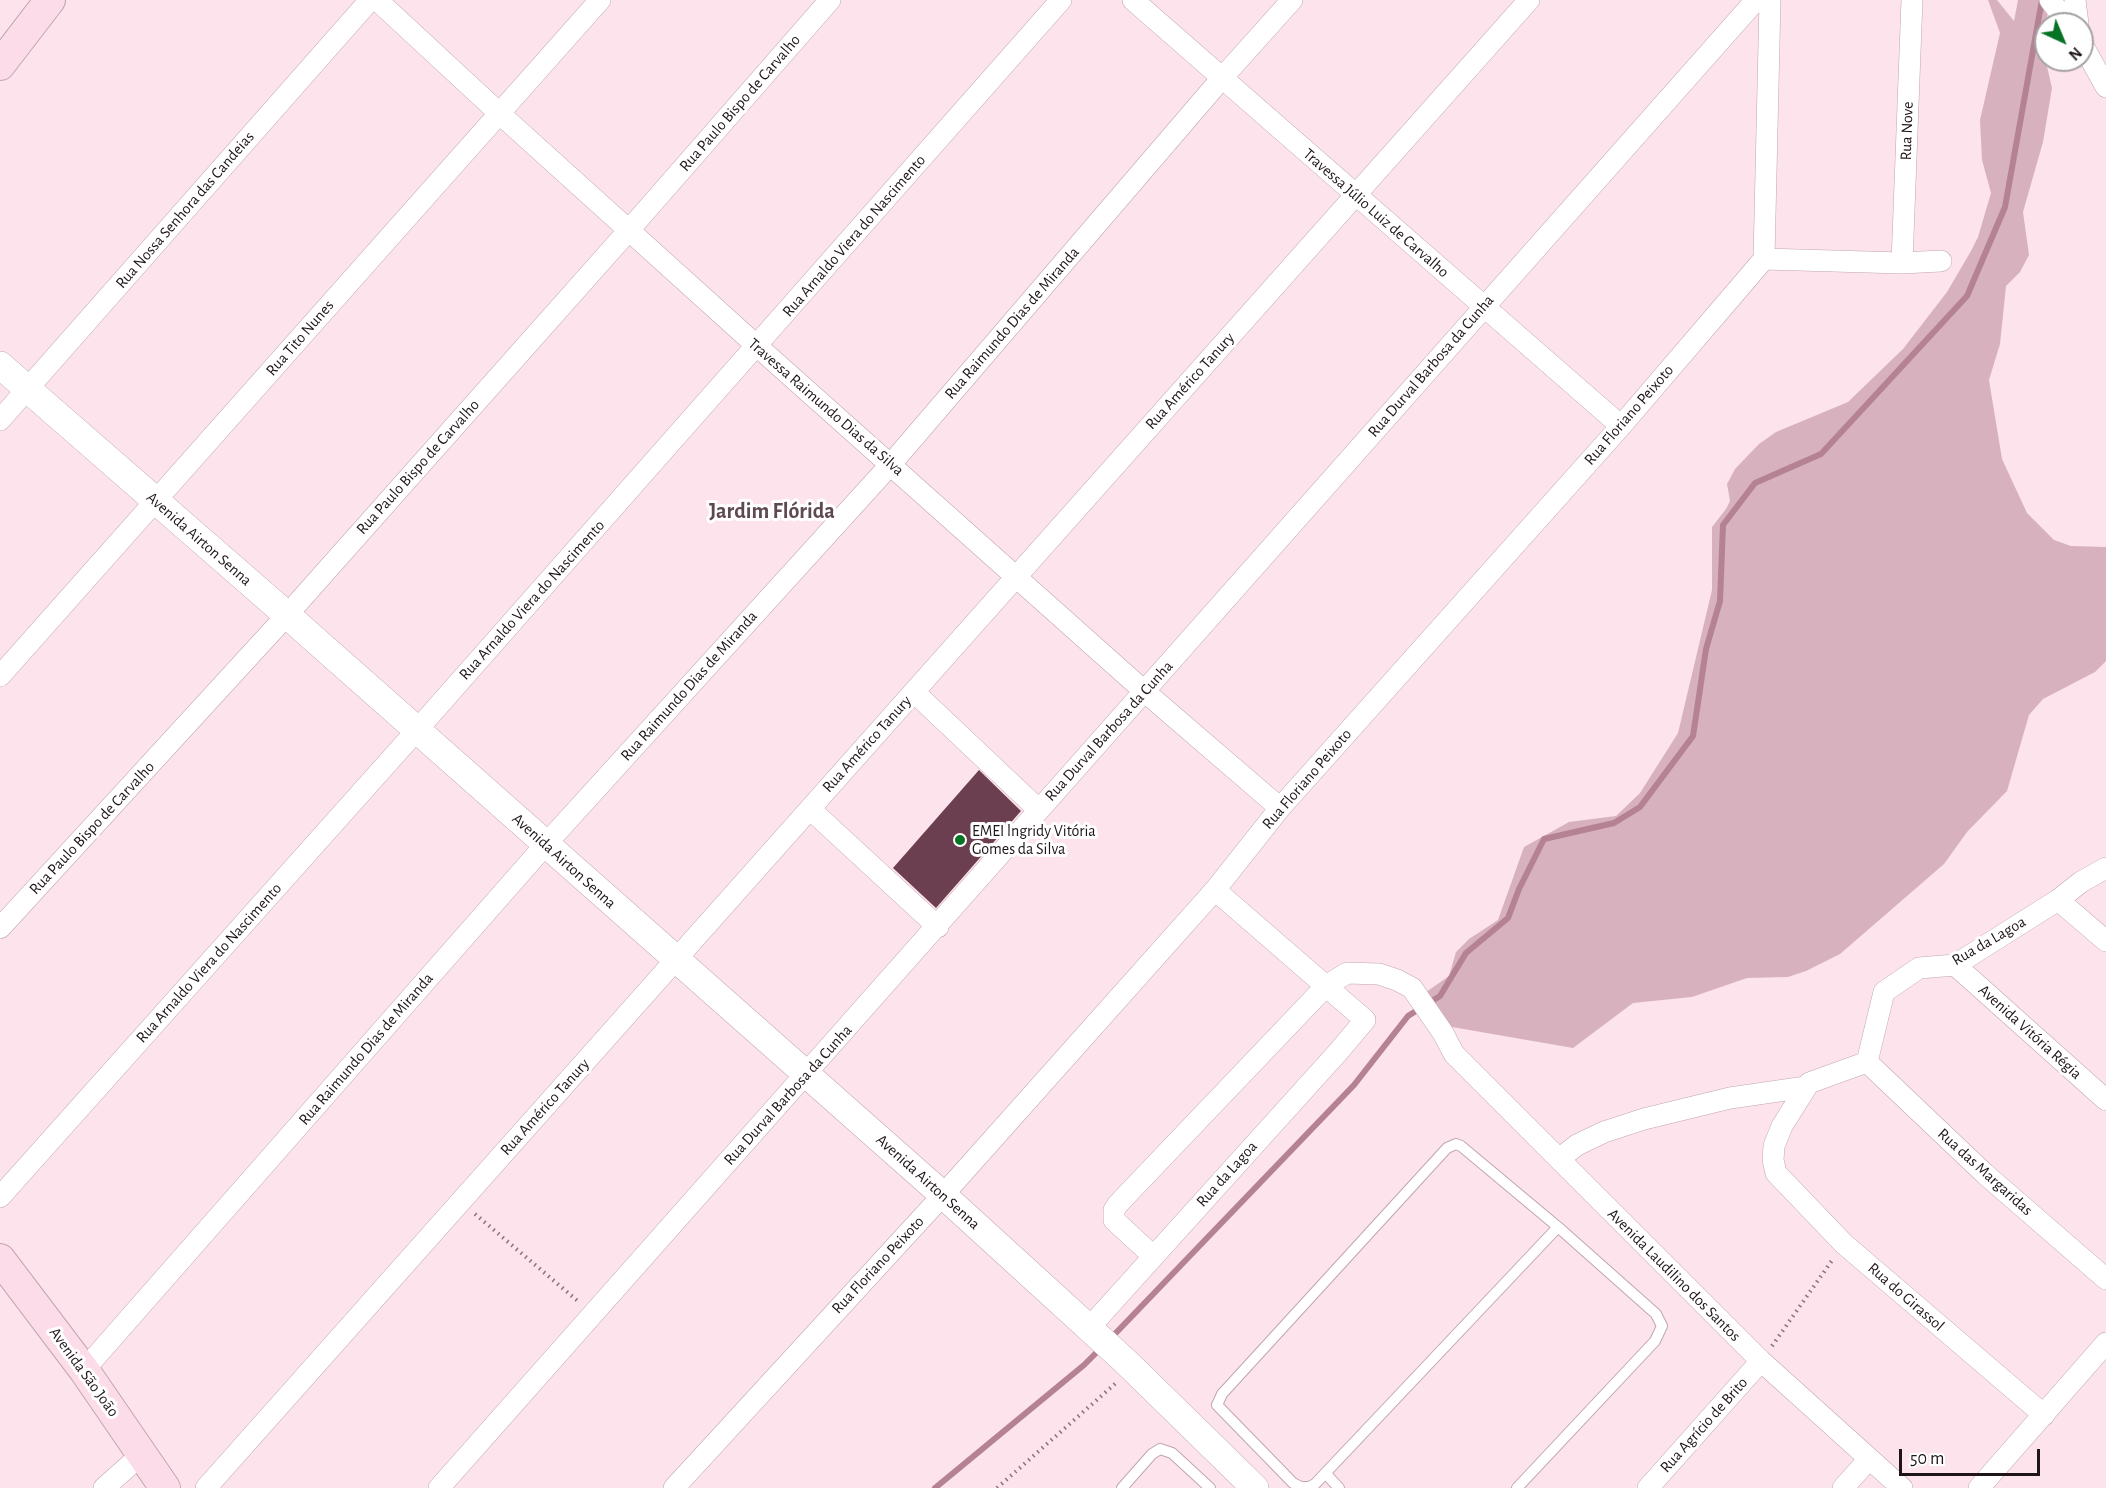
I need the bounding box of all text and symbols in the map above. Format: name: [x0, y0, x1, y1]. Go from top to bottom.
north arrow: [2034, 12, 2094, 72]
street label: Rua Paulo Bispo de Carvalho: [675, 31, 805, 175]
text: N: [2066, 44, 2085, 63]
street label: Rua Nove: [1896, 101, 1918, 161]
street label: Rua Nossa Senhora das Candeias: [112, 128, 258, 292]
street label: Travessa Júlio Luiz de Carvalho: [1299, 144, 1453, 282]
street label: Rua Arnaldo Viera do Nascimento: [778, 151, 930, 321]
street label: Rua Raimundo Dias de Miranda: [941, 243, 1083, 403]
street label: Rua Durval Barbosa da Cunha: [1364, 291, 1498, 441]
street label: Rua Tito Nunes: [262, 296, 338, 380]
street label: Rua Américo Tanury: [1141, 328, 1239, 434]
street label: Travessa Raimundo Dias da Silva: [744, 334, 908, 480]
street label: Rua Floriano Peixoto: [1580, 361, 1678, 469]
street label: Rua Paulo Bispo de Carvalho: [352, 396, 484, 538]
street label: Avenida Airton Senna: [142, 488, 256, 590]
district label: Jardim Flórida: [709, 498, 835, 524]
street label: Rua Arnaldo Viera do Nascimento: [455, 516, 609, 684]
street label: Rua Raimundo Dias de Miranda: [616, 607, 762, 765]
street label: Rua Durval Barbosa da Cunha: [1041, 657, 1177, 805]
street label: Rua Américo Tanury: [818, 691, 916, 797]
street label: Rua Floriano Peixoto: [1258, 725, 1356, 833]
street label: Rua Paulo Bispo de Carvalho: [25, 757, 159, 899]
street label: Avenida Airton Senna: [508, 809, 620, 913]
place label: EMEI lngridy Vitória Gomes da Silva: [972, 821, 1096, 859]
marker: EMEI lngridy Vitória Gomes da Silva: [953, 833, 967, 847]
street label: Rua Arnaldo Viera do Nascimento: [132, 879, 286, 1047]
street label: Rua da Lagoa: [1949, 912, 2029, 970]
street label: Rua Raimundo Dias de Miranda: [295, 969, 437, 1129]
street label: Avenida Vitória Régia: [1974, 981, 2086, 1083]
street label: Rua Durval Barbosa da Cunha: [720, 1021, 856, 1169]
street label: Rua Américo Tanury: [496, 1054, 594, 1160]
street label: Rua das Margaridas: [1934, 1124, 2036, 1220]
street label: Avenida Airton Senna: [872, 1130, 984, 1234]
street label: Rua da Lagoa: [1192, 1137, 1262, 1211]
street label: Avenida Laudilino dos Santos: [1603, 1204, 1745, 1346]
street label: Rua Floriano Peixoto: [828, 1212, 928, 1318]
street label: Rua do Girassol: [1864, 1259, 1948, 1335]
street label: Avenida São João: [45, 1323, 123, 1421]
street label: Rua Agrício de Brito: [1656, 1373, 1752, 1477]
scale bar: [1902, 1437, 2043, 1475]
text: 50 m: [1910, 1450, 1944, 1468]

